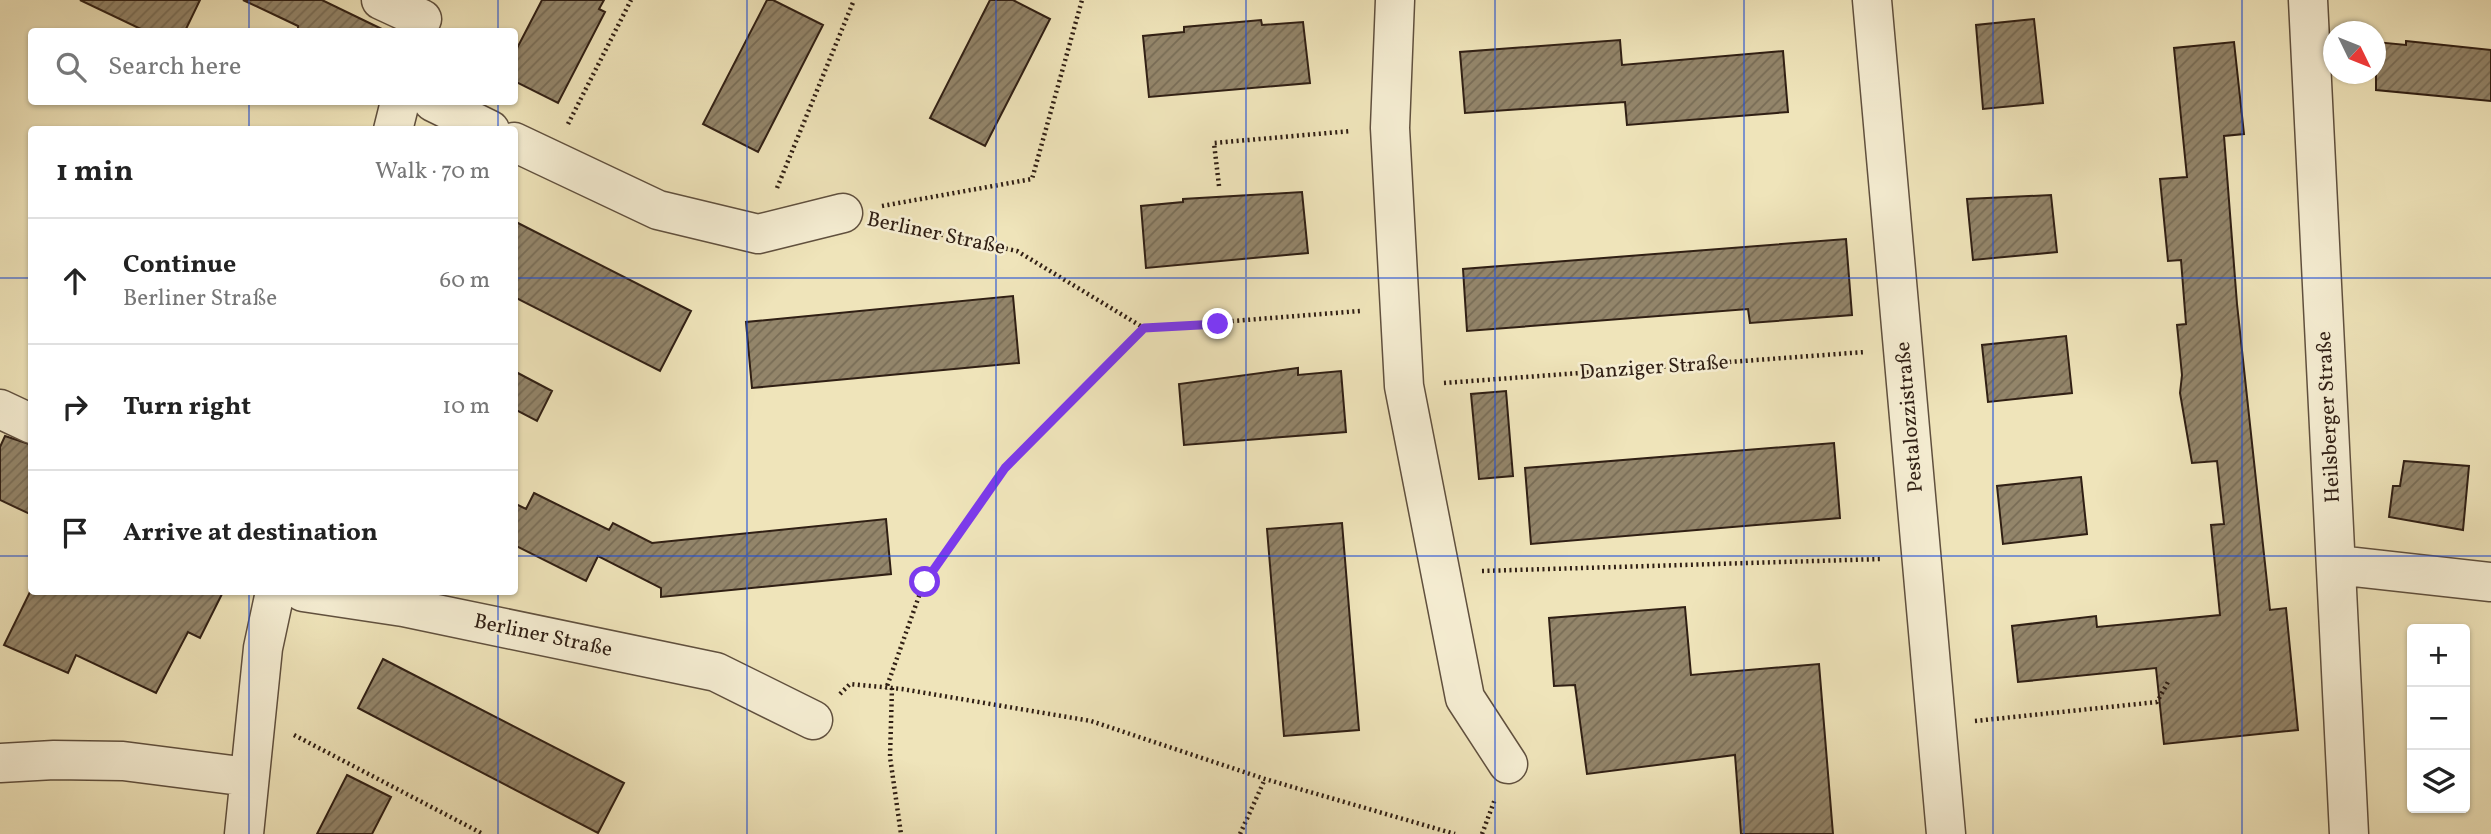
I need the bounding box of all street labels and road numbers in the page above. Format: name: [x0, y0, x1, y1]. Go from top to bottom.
street label: Berliner Straße: [864, 205, 1008, 263]
street label: Heilsberger Straße: [2310, 330, 2348, 504]
street label: Pestalozzistraße: [1889, 340, 1931, 494]
street label: Danziger Straße: [1578, 348, 1730, 388]
street label: Berliner Straße: [471, 607, 615, 665]

